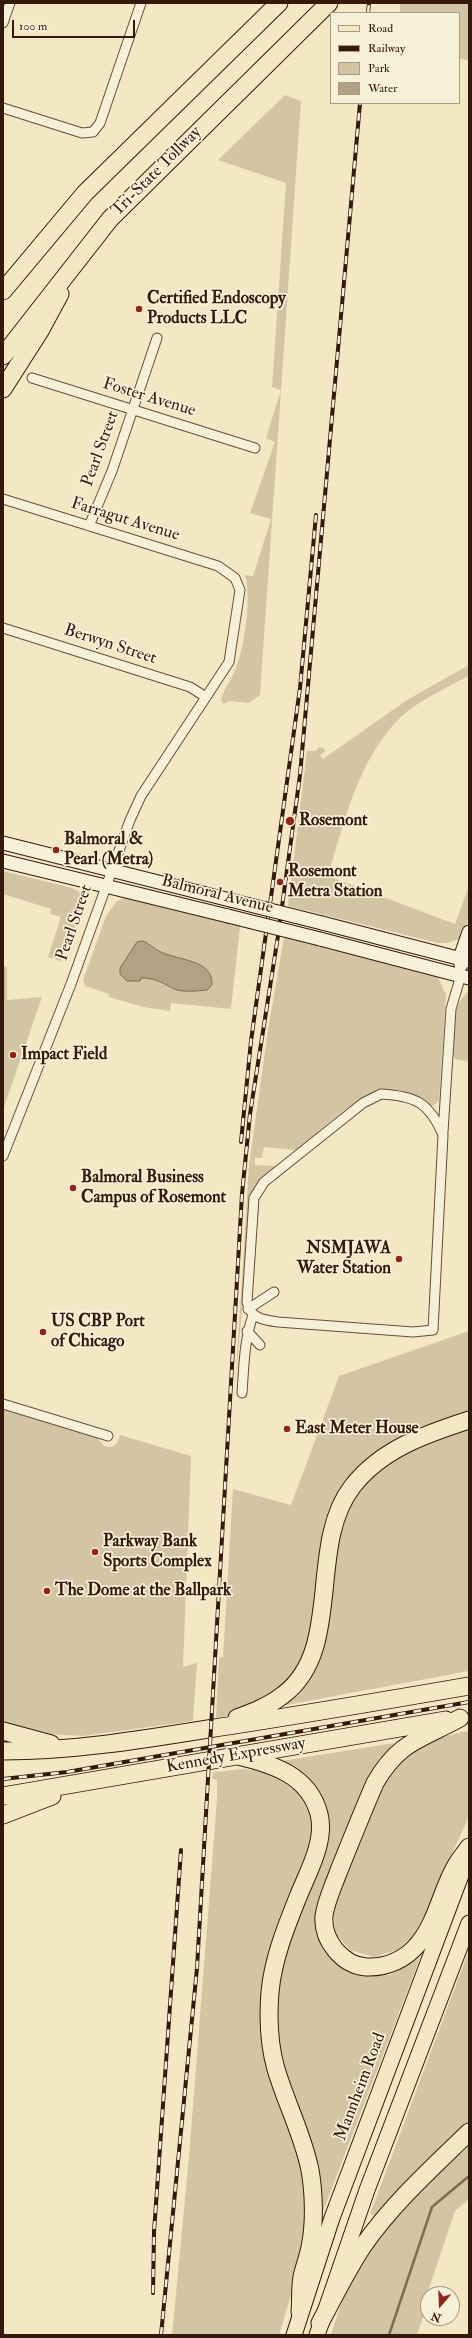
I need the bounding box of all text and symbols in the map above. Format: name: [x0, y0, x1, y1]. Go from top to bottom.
scale bar: [14, 12, 137, 38]
legend: [330, 12, 460, 104]
text: 100 m: [19, 19, 47, 34]
text: Road: [368, 21, 393, 36]
text: Railway: [368, 41, 405, 56]
text: Park: [368, 61, 390, 76]
text: Water: [368, 81, 397, 96]
street label: Tri-State Tollway: [108, 123, 206, 221]
place label: Certified Endoscopy Products LLC: [147, 289, 286, 329]
marker: Certified Endoscopy Products LLC: [134, 304, 144, 314]
street label: Foster Avenue: [100, 374, 198, 422]
street label: Pearl Street: [78, 409, 124, 489]
street label: Farragut Avenue: [68, 494, 182, 546]
street label: Berwyn Street: [61, 620, 159, 670]
place label: Rosemont: [299, 811, 368, 831]
marker: Rosemont: [284, 815, 296, 827]
place label: Balmoral & Pearl (Metra): [64, 830, 153, 870]
marker: Balmoral & Pearl (Metra): [51, 845, 61, 855]
place label: Rosemont Metra Station: [288, 862, 383, 902]
street label: Balmoral Avenue: [159, 871, 275, 919]
marker: Rosemont Metra Station: [275, 877, 285, 887]
street label: Pearl Street: [53, 882, 97, 964]
place label: Impact Field: [21, 1045, 107, 1065]
marker: Impact Field: [8, 1050, 18, 1060]
place label: Balmoral Business Campus of Rosemont: [81, 1168, 226, 1208]
marker: Balmoral Business Campus of Rosemont: [68, 1183, 78, 1193]
place label: NSMJAWA Water Station: [297, 1239, 391, 1279]
marker: NSMJAWA Water Station: [394, 1254, 404, 1264]
place label: US CBP Port of Chicago: [51, 1312, 145, 1352]
marker: US CBP Port of Chicago: [38, 1327, 48, 1337]
place label: East Meter House: [295, 1419, 419, 1439]
marker: East Meter House: [282, 1424, 292, 1434]
place label: Parkway Bank Sports Complex: [103, 1532, 212, 1572]
marker: Parkway Bank Sports Complex: [90, 1547, 100, 1557]
place label: The Dome at the Ballpark: [55, 1581, 231, 1601]
marker: The Dome at the Ballpark: [42, 1586, 52, 1596]
street label: Kennedy Expressway: [165, 1734, 307, 1778]
street label: Mannheim Road: [331, 2030, 391, 2144]
north arrow: [420, 2286, 460, 2326]
text: N: [429, 2309, 443, 2325]

